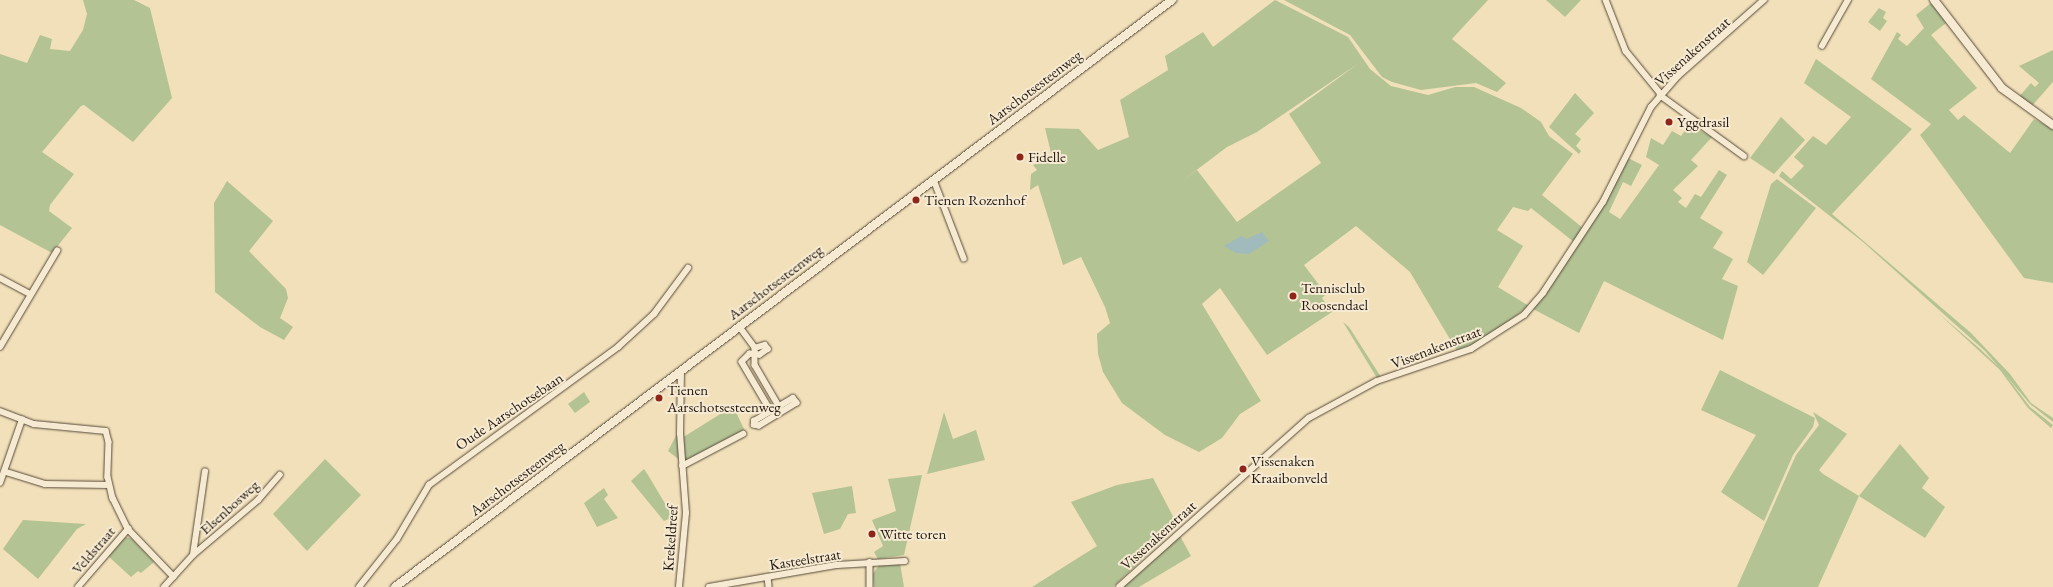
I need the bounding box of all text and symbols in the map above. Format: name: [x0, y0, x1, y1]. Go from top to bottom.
street label: Vissenakenstraat: [1651, 13, 1733, 89]
street label: Aarschotsesteenweg: [983, 46, 1085, 128]
place label: Yggdrasil: [1677, 113, 1729, 131]
marker: Yggdrasil: [1664, 117, 1674, 127]
place label: Fidelle: [1028, 148, 1066, 166]
marker: Fidelle: [1015, 152, 1025, 162]
place label: Tienen Rozenhof: [924, 191, 1026, 209]
marker: Tienen Rozenhof: [911, 195, 921, 205]
street label: Aarschotsesteenweg: [724, 241, 826, 323]
place label: Tennisclub Roosendael: [1301, 278, 1368, 313]
marker: Tennisclub Roosendael: [1288, 291, 1298, 301]
street label: Vissenakenstraat: [1388, 322, 1484, 372]
street label: Oude Aarschotsebaan: [452, 368, 566, 454]
place label: Tienen Aarschotsesteenweg: [667, 380, 781, 415]
marker: Tienen Aarschotsesteenweg: [654, 393, 664, 403]
street label: Aarschotsesteenweg: [466, 437, 568, 519]
place label: Vissenaken Kraaibonveld: [1251, 451, 1328, 486]
marker: Vissenaken Kraaibonveld: [1238, 464, 1248, 474]
street label: Elsenbosweg: [196, 476, 262, 538]
street label: Vissenakenstraat: [1117, 497, 1199, 573]
street label: Krekeldreef: [659, 504, 681, 572]
street label: Veldstraat: [68, 523, 118, 577]
place label: Witte toren: [880, 525, 946, 543]
marker: Witte toren: [867, 529, 877, 539]
street label: Kasteelstraat: [768, 544, 842, 574]

